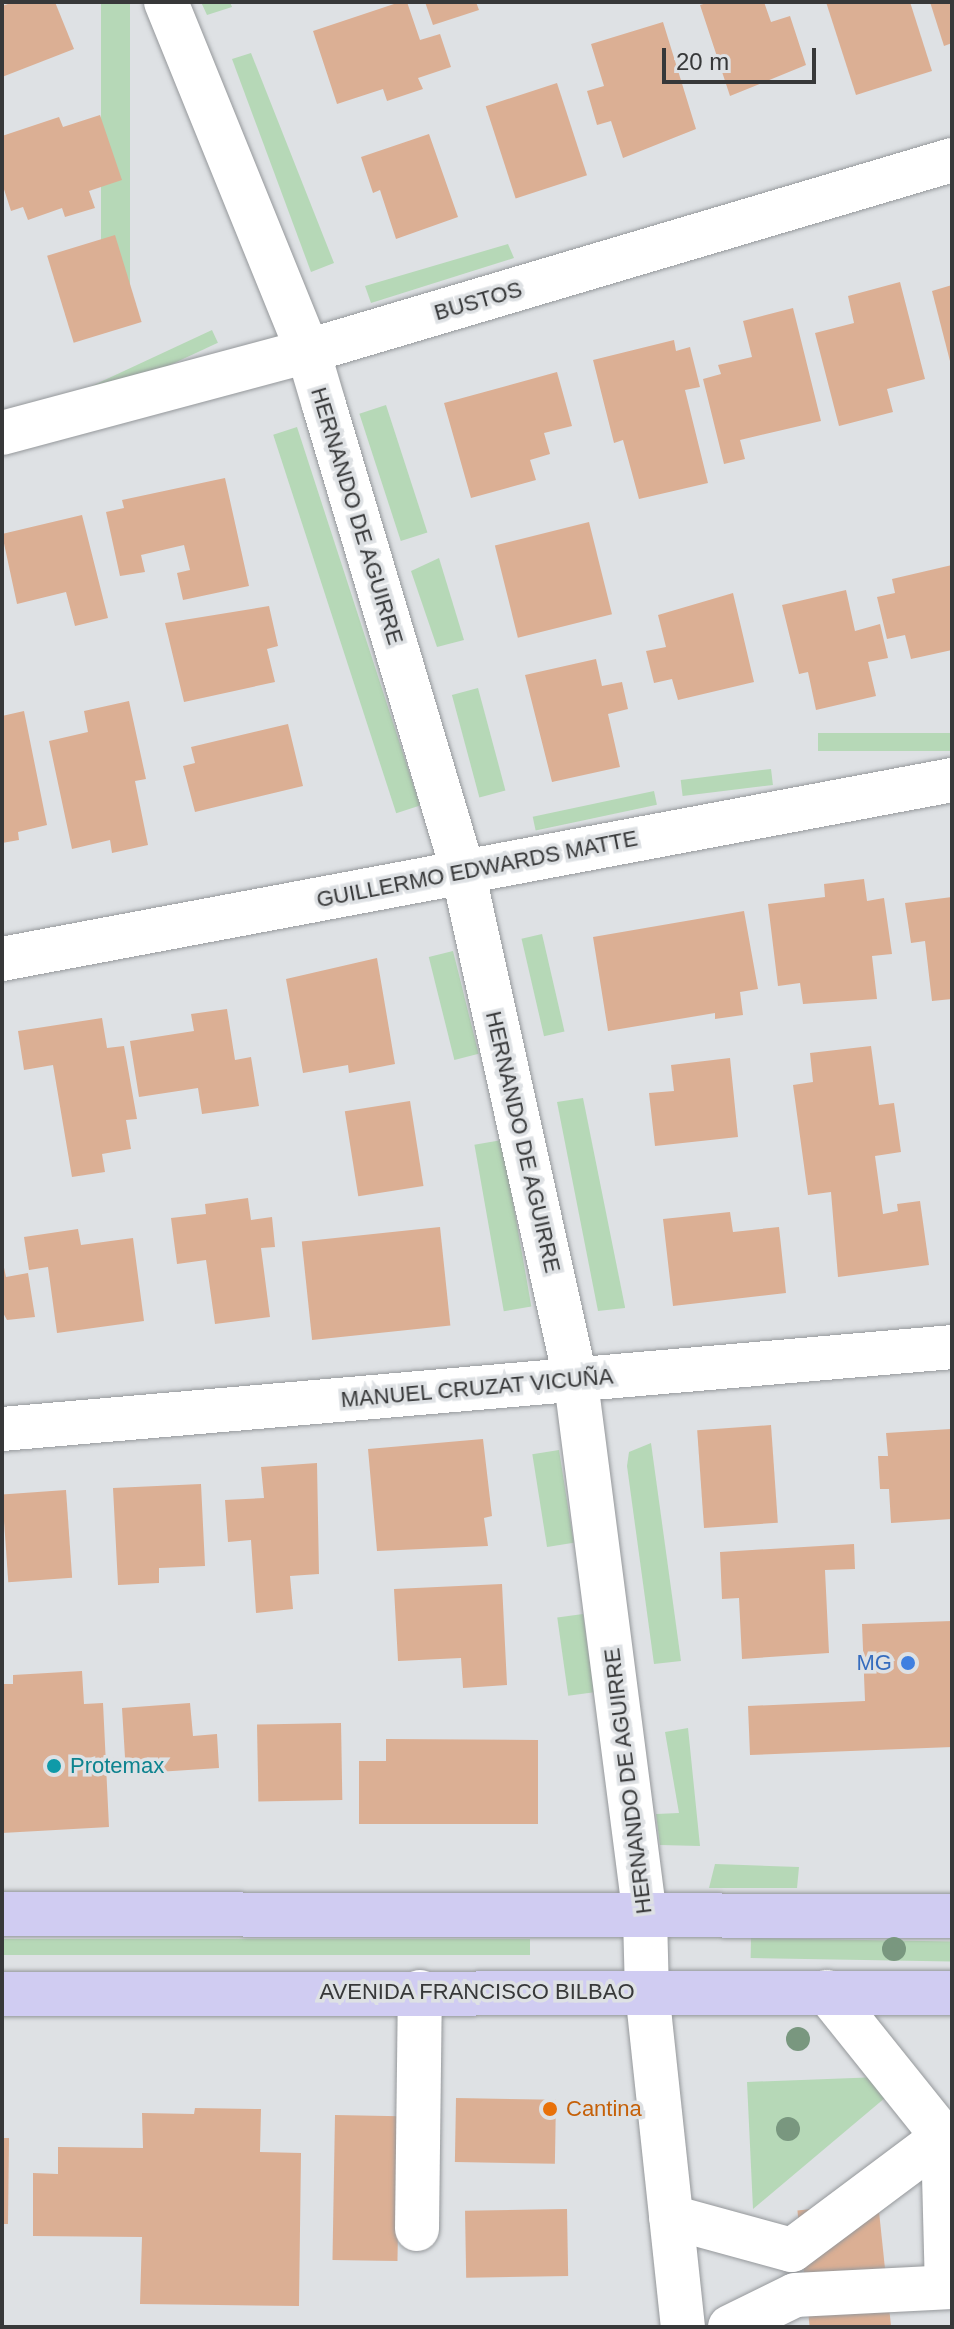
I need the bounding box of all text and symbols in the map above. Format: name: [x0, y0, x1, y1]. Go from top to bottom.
scale bar: [666, 32, 820, 82]
text: 20 m: [676, 48, 729, 75]
street label: BUSTOS: [431, 276, 525, 326]
street label: HERNANDO DE AGUIRRE: [305, 384, 409, 648]
street label: GUILLERMO EDWARDS MATTE: [314, 825, 640, 913]
street label: HERNANDO DE AGUIRRE: [480, 1008, 566, 1276]
street label: MANUEL CRUZAT VICUÑA: [339, 1363, 615, 1413]
street label: HERNANDO DE AGUIRRE: [599, 1646, 657, 1916]
place label: MG: [857, 1650, 892, 1676]
marker: MG: [899, 1654, 917, 1672]
place label: Protemax: [70, 1753, 164, 1779]
marker: Protemax: [45, 1757, 63, 1775]
street label: AVENIDA FRANCISCO BILBAO: [319, 1979, 635, 2005]
place label: Cantina: [566, 2096, 642, 2122]
marker: Cantina: [541, 2100, 559, 2118]

